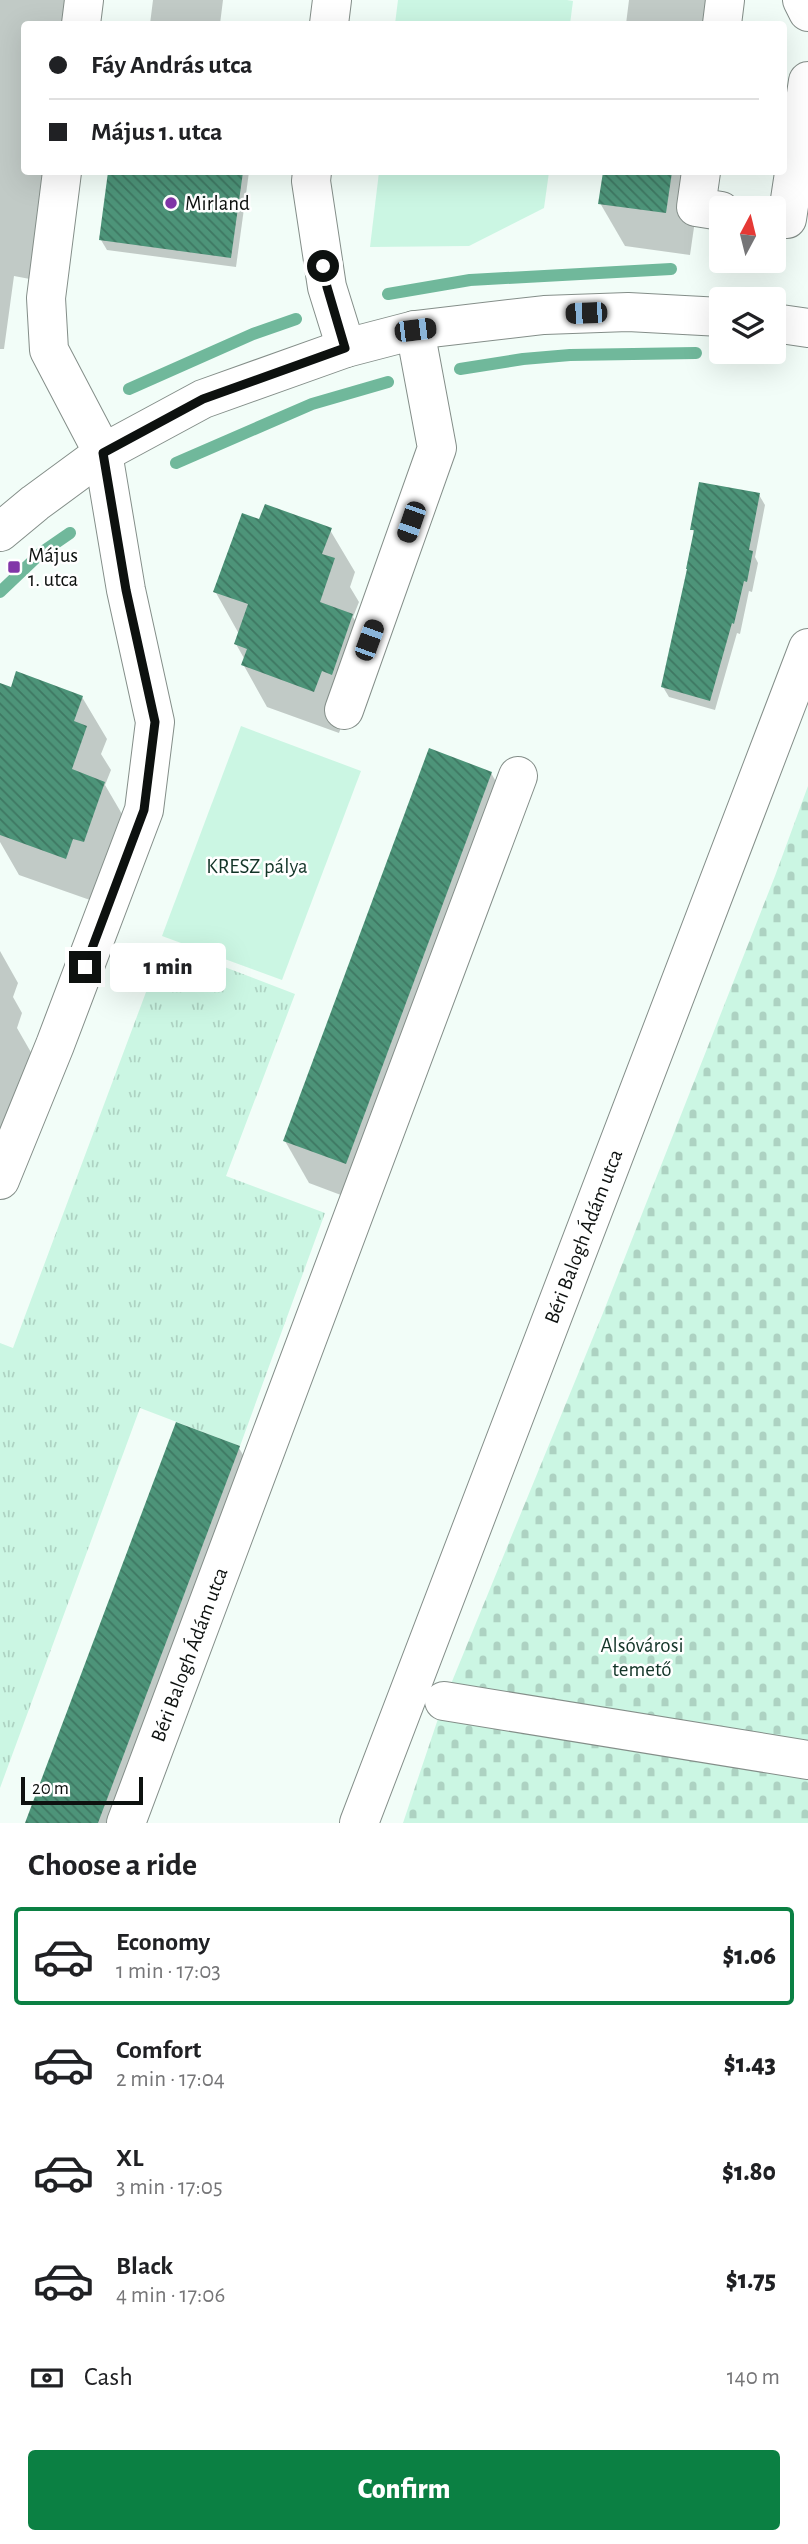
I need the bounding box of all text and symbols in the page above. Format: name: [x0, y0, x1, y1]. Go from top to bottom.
text: Fáy András utca: [91, 52, 253, 78]
text: Május 1. utca: [91, 119, 223, 145]
place label: Mirland: [185, 193, 250, 214]
marker: Mirland: [163, 195, 179, 211]
north arrow: [709, 196, 786, 273]
map controls: [709, 196, 786, 364]
route start: [307, 250, 339, 282]
button: layers: [709, 287, 786, 364]
car: [565, 302, 608, 324]
car: [393, 317, 438, 343]
car: [395, 499, 428, 545]
place label: Május 1. utca: [28, 545, 78, 590]
marker: Május 1. utca: [6, 559, 22, 575]
car: [352, 617, 387, 663]
park label: KRESZ pálya: [206, 856, 308, 877]
callout: 1 min: [110, 942, 225, 992]
route end: [69, 951, 101, 983]
text: 1 min: [144, 956, 192, 979]
street label: Béri Balogh Ádám utca: [540, 1146, 626, 1326]
street label: Béri Balogh Ádám utca: [147, 1564, 231, 1744]
park label: Alsóvárosi temető: [600, 1635, 684, 1680]
scale bar: [21, 1774, 144, 1806]
text: 20 m: [32, 1779, 69, 1798]
text: Choose a ride: [28, 1849, 197, 1881]
icon: car: [32, 1925, 95, 1988]
text: Economy: [116, 1929, 210, 1955]
text: $1.06: [722, 1943, 776, 1969]
text: 1 min · 17:03: [116, 1960, 221, 1983]
icon: car: [32, 2033, 95, 2096]
text: Comfort: [116, 2037, 201, 2063]
text: $1.43: [724, 2051, 776, 2077]
text: 2 min · 17:04: [116, 2068, 225, 2091]
icon: car: [32, 2141, 95, 2204]
text: XL: [116, 2145, 143, 2171]
text: $1.80: [722, 2159, 776, 2185]
text: 3 min · 17:05: [116, 2176, 223, 2199]
icon: car: [32, 2249, 95, 2312]
text: Black: [116, 2253, 173, 2279]
text: $1.75: [726, 2267, 776, 2293]
text: 4 min · 17:06: [116, 2284, 225, 2307]
icon: cash: [28, 2359, 66, 2397]
text: Cash: [84, 2364, 133, 2390]
text: 140 m: [727, 2366, 780, 2389]
button: Confirm: [28, 2450, 780, 2530]

